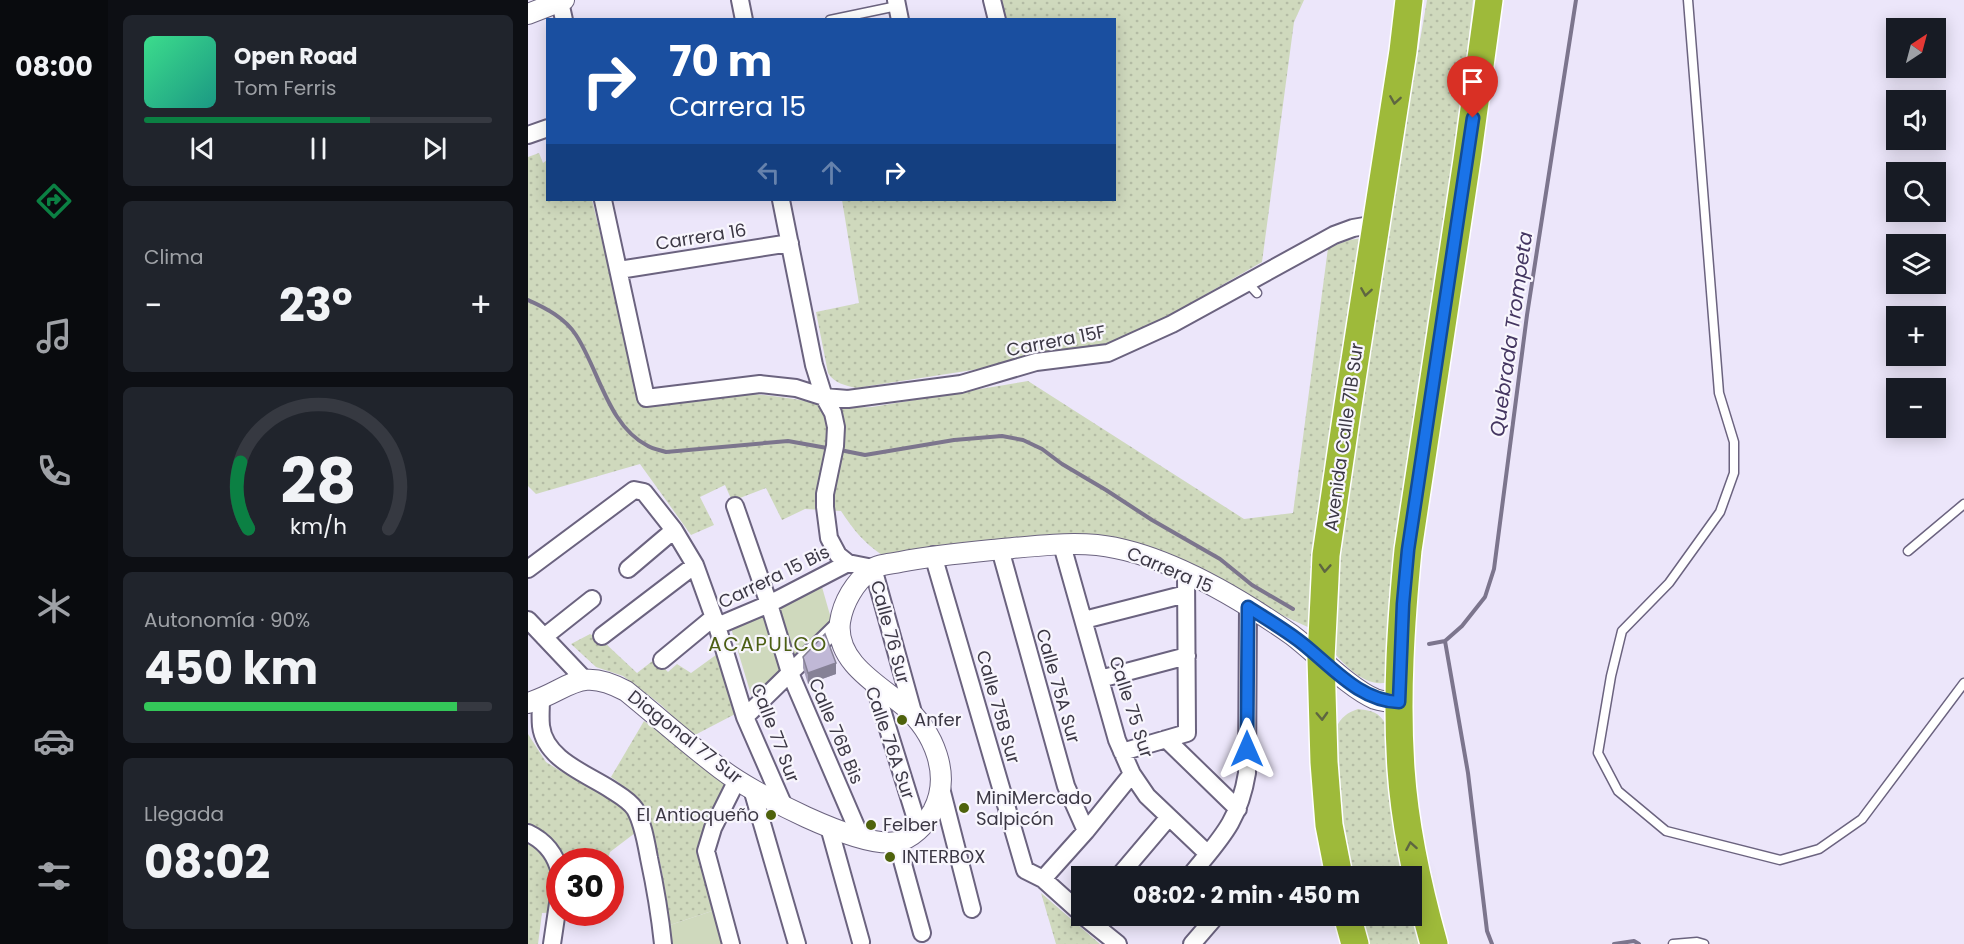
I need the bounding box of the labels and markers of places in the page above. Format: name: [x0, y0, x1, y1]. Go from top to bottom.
pin: [1447, 56, 1498, 118]
place label: Anfer: [914, 707, 962, 732]
marker: Anfer: [895, 713, 909, 727]
place label: MiniMercado Salpicón: [976, 785, 1092, 831]
marker: MiniMercado Salpicón: [957, 801, 971, 815]
place label: El Antioqueño: [636, 802, 759, 827]
marker: El Antioqueño: [764, 808, 778, 822]
place label: Felber: [883, 812, 938, 837]
marker: Felber: [864, 818, 878, 832]
place label: INTERBOX: [902, 844, 985, 869]
marker: INTERBOX: [883, 850, 897, 864]

